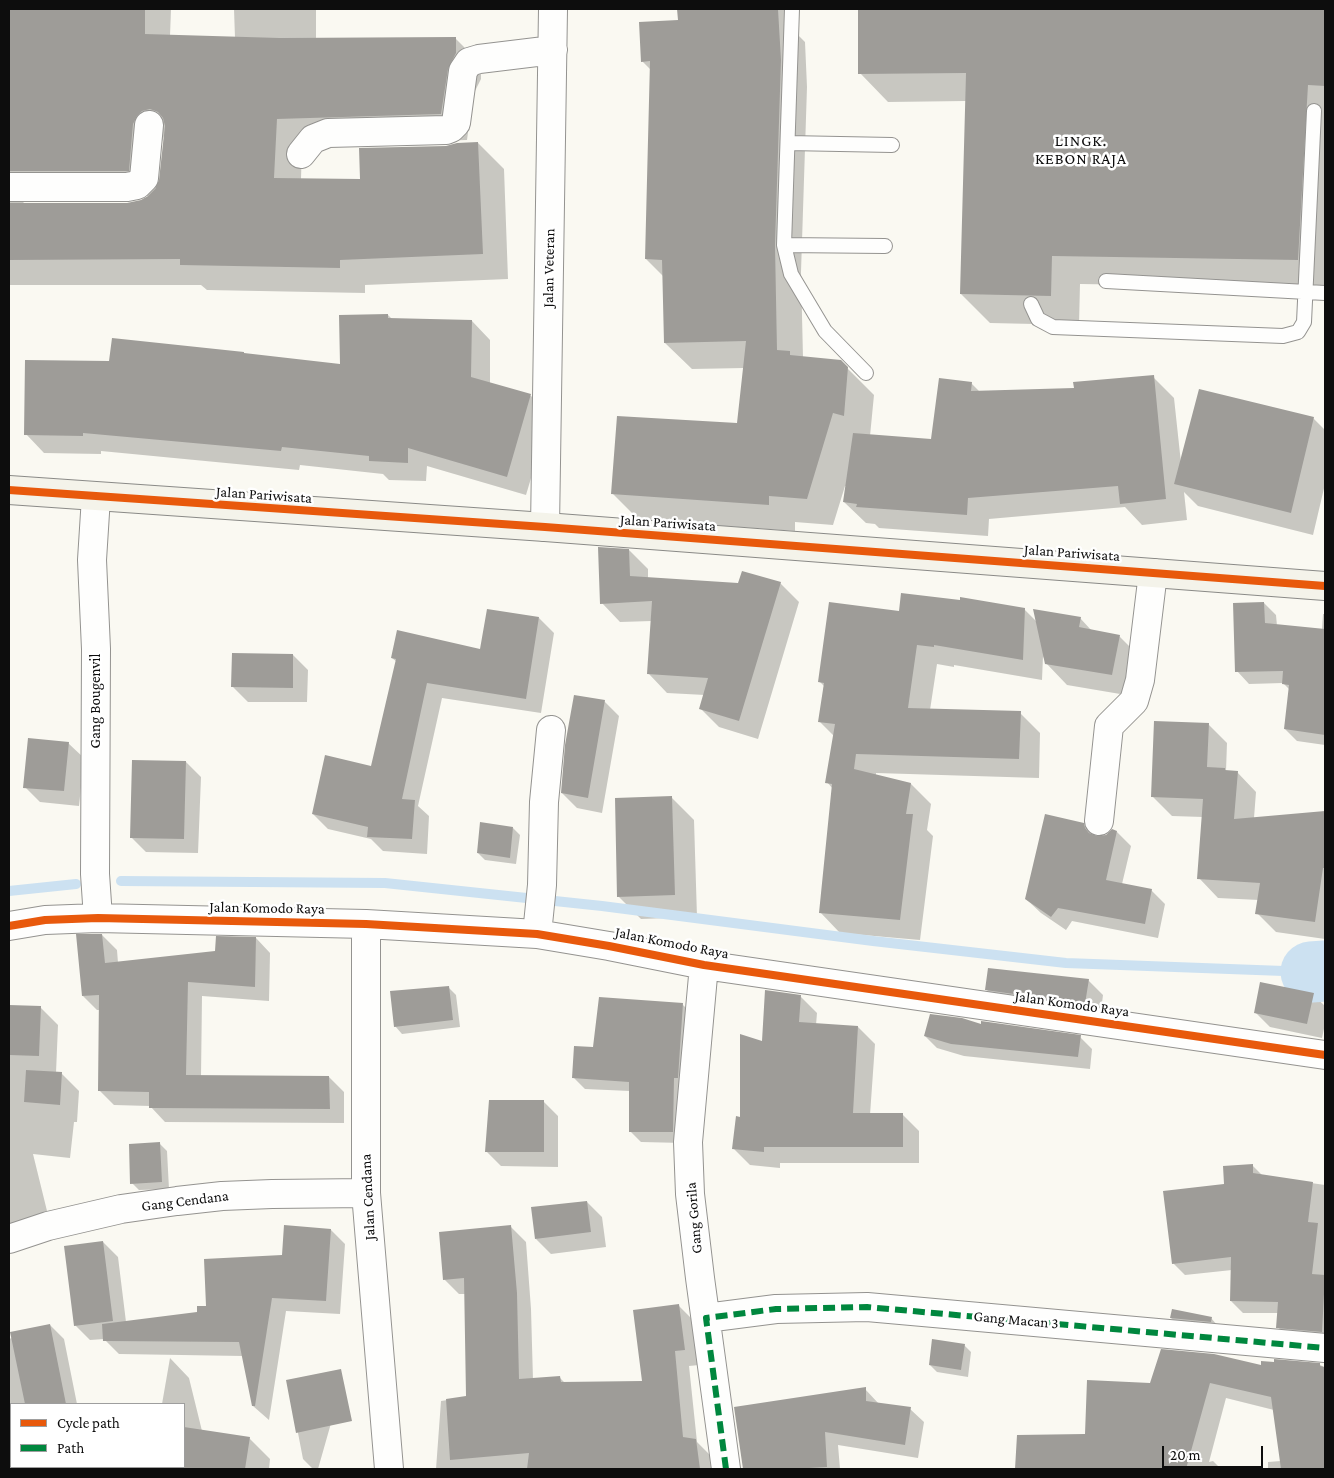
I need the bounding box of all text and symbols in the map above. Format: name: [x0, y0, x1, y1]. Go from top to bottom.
district label: LINGK. KEBON RAJA: [1034, 131, 1128, 169]
street label: Jalan Veteran: [539, 228, 559, 308]
street label: Jalan Pariwisata: [215, 483, 313, 507]
street label: Jalan Pariwisata: [619, 511, 717, 535]
street label: Jalan Pariwisata: [1023, 541, 1121, 565]
street label: Gang Bougenvil: [86, 654, 104, 748]
street label: Jalan Komodo Raya: [209, 898, 325, 918]
street label: Jalan Komodo Raya: [614, 923, 730, 963]
street label: Jalan Komodo Raya: [1014, 987, 1130, 1021]
street label: Jalan Cendana: [357, 1153, 379, 1241]
street label: Gang Gorila: [682, 1182, 706, 1254]
street label: Gang Cendana: [140, 1187, 230, 1215]
street label: Gang Macan 3: [973, 1307, 1059, 1333]
legend: [10, 1403, 185, 1468]
text: Cycle path: [57, 1415, 120, 1431]
scale bar: [1164, 1436, 1265, 1468]
text: Path: [57, 1440, 84, 1456]
text: 20 m: [1170, 1447, 1201, 1463]

